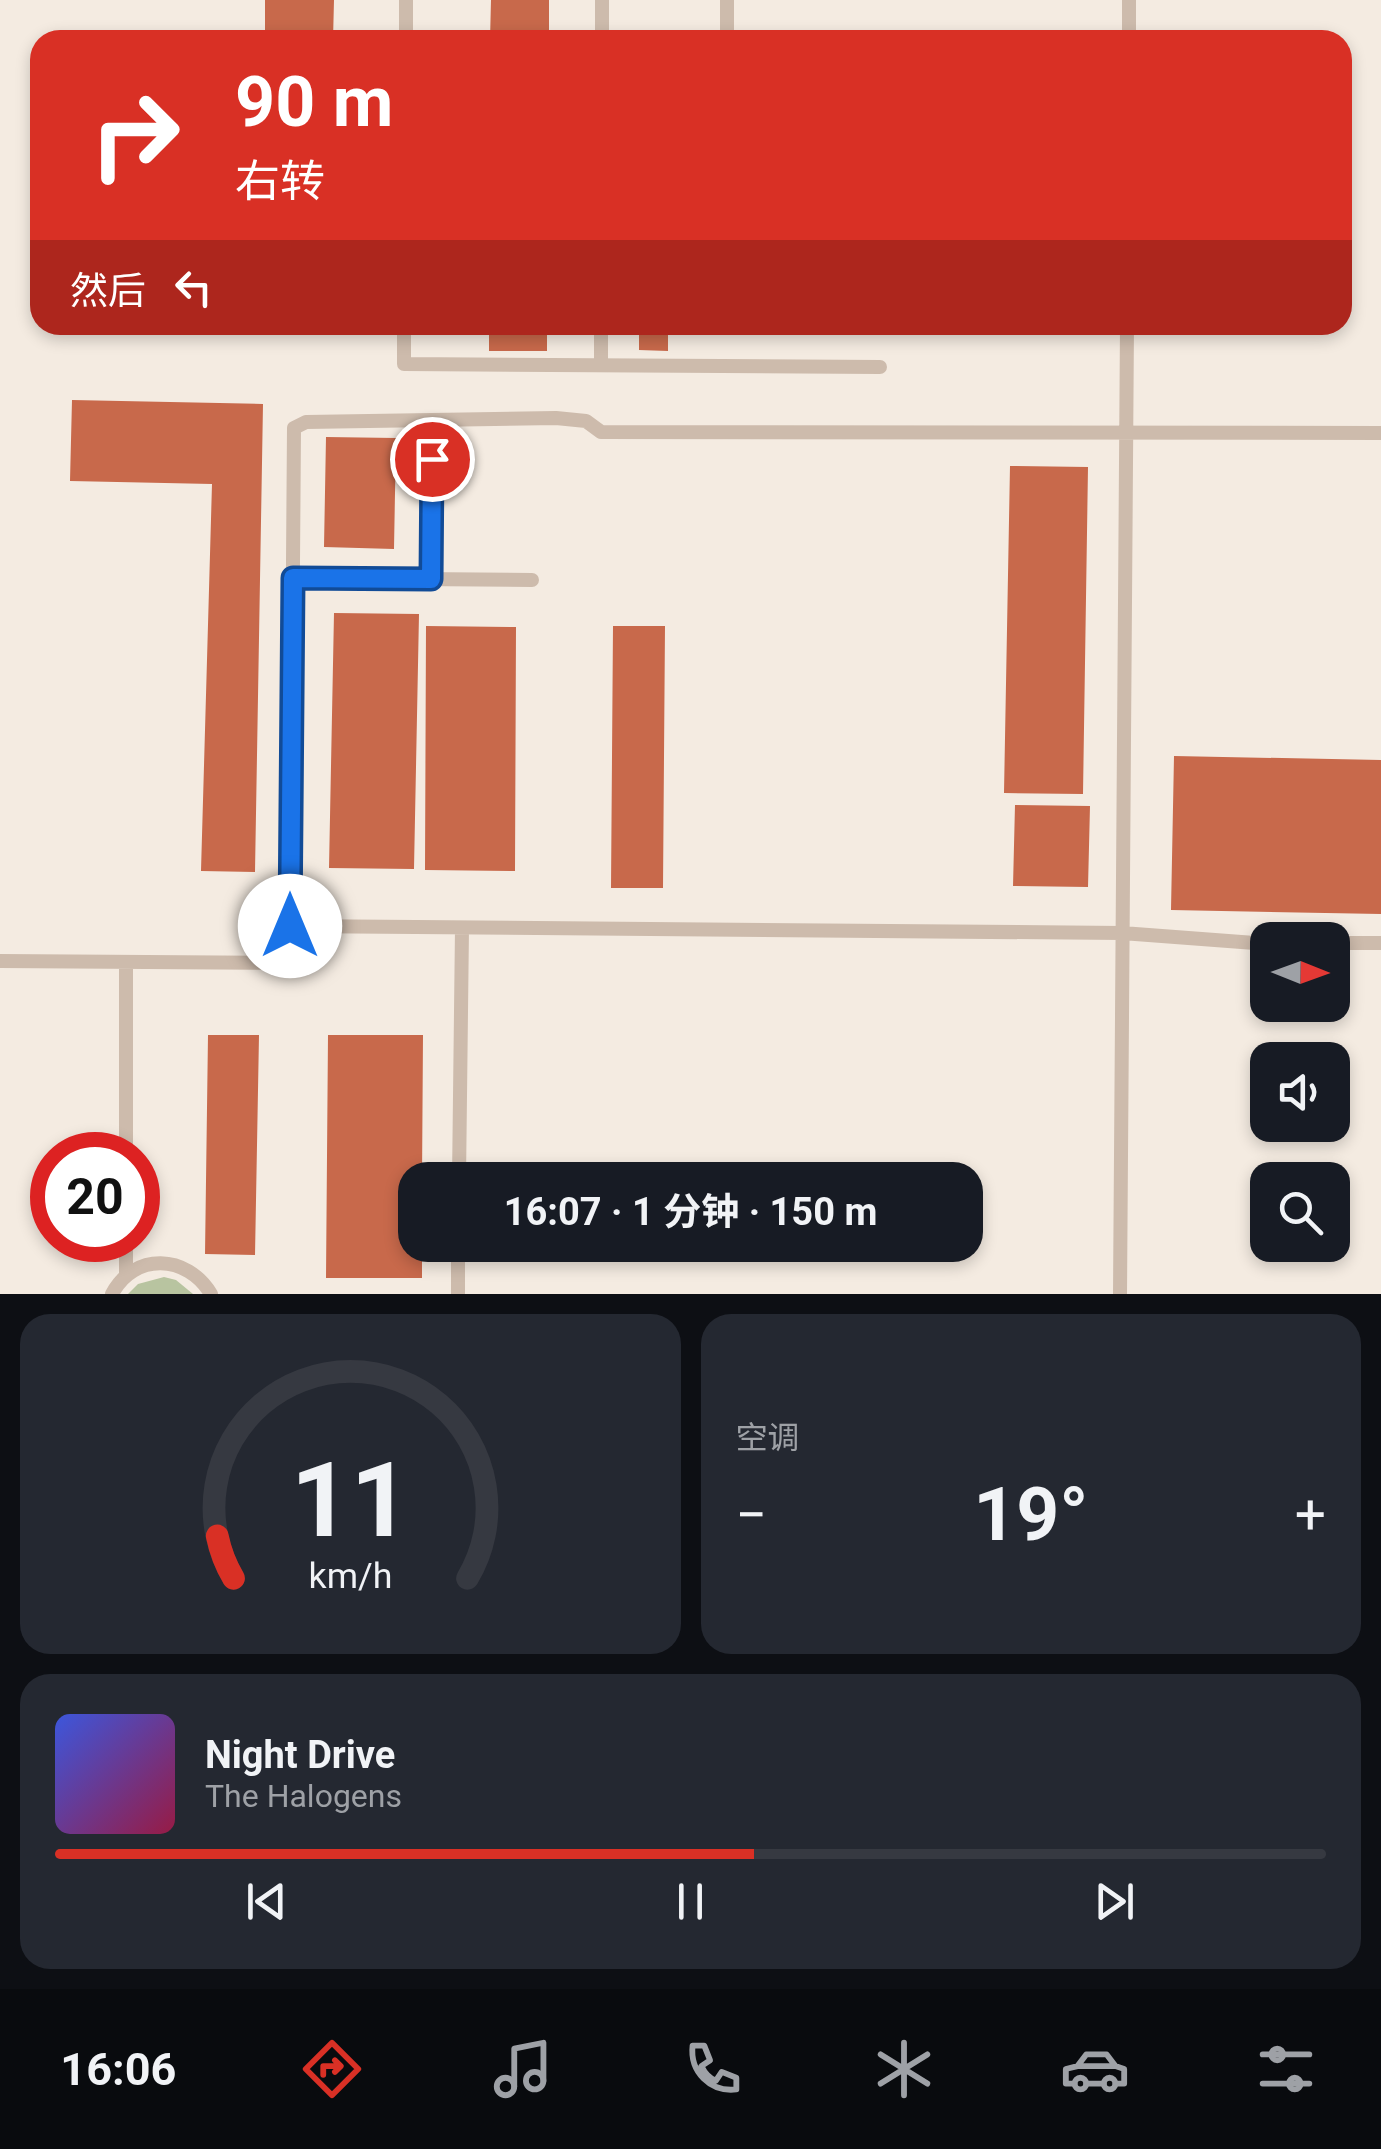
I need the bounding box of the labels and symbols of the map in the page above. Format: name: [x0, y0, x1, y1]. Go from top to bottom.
pin: [390, 417, 475, 502]
position arrow: [238, 874, 342, 978]
north arrow: [1250, 922, 1350, 1022]
speed limit sign: 20: [30, 1132, 160, 1262]

